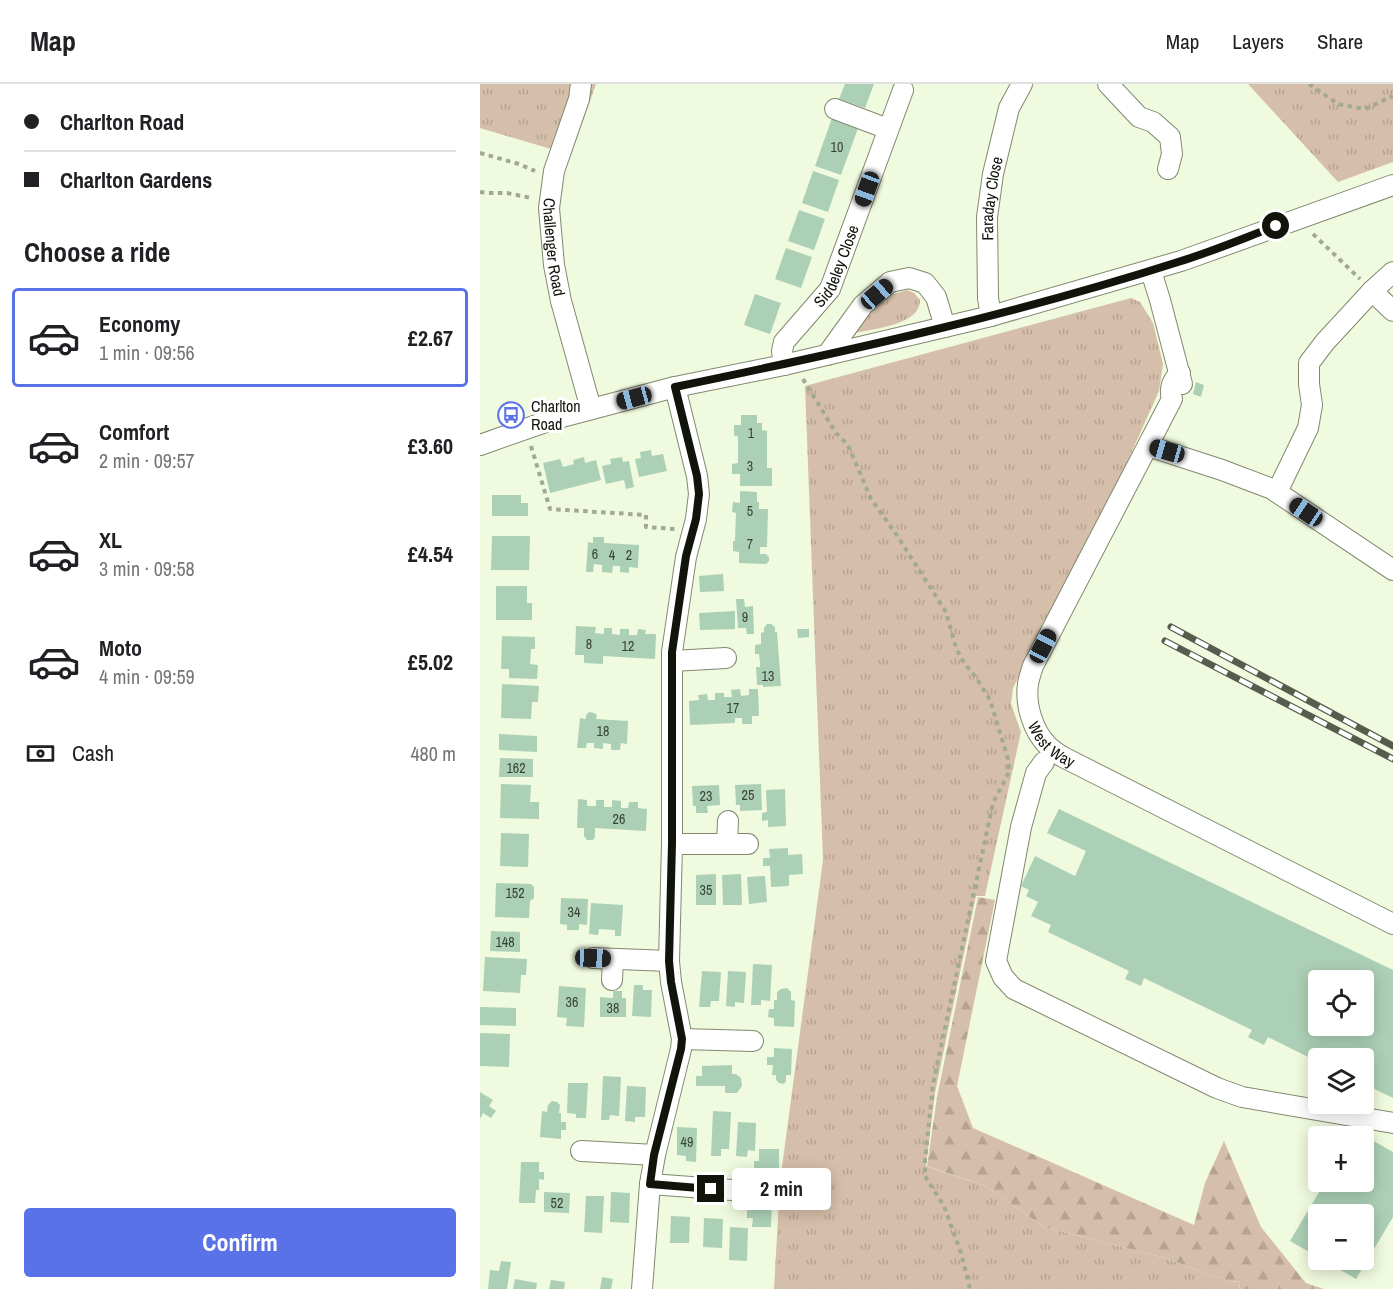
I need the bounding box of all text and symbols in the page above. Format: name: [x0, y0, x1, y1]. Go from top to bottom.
text: Map: [30, 22, 76, 60]
text: Map: [1166, 27, 1199, 56]
text: Layers: [1232, 27, 1284, 56]
text: Share: [1317, 27, 1363, 56]
text: Charlton Road: [60, 107, 184, 137]
house number: 10: [831, 138, 843, 156]
street label: Faraday Close: [976, 154, 1008, 241]
text: Charlton Gardens: [60, 165, 212, 195]
car: [852, 169, 882, 209]
street label: Challenger Road: [538, 197, 571, 298]
route start: [1262, 212, 1289, 239]
street label: Siddeley Close: [808, 222, 864, 312]
text: Choose a ride: [24, 234, 170, 270]
car: [858, 275, 896, 313]
text: Economy: [99, 309, 180, 339]
icon: car: [27, 311, 81, 365]
text: £2.67: [408, 323, 453, 353]
text: 1 min · 09:56: [99, 339, 195, 366]
car: [614, 385, 654, 411]
place label: Charlton Road: [531, 395, 581, 435]
bus stop icon: Charlton Road: [496, 400, 526, 430]
text: Comfort: [99, 417, 169, 447]
icon: car: [27, 419, 81, 473]
house number: 1: [748, 424, 755, 442]
text: £3.60: [408, 431, 453, 461]
car: [1147, 437, 1187, 465]
text: 2 min · 09:57: [99, 447, 195, 474]
house number: 3: [747, 457, 753, 475]
car: [1286, 494, 1326, 530]
house number: 5: [747, 502, 753, 520]
text: XL: [99, 525, 122, 555]
icon: car: [27, 527, 81, 581]
house number: 7: [747, 535, 753, 553]
text: £4.54: [408, 539, 453, 569]
house number: 6: [592, 545, 598, 563]
house number: 4: [609, 546, 616, 564]
house number: 2: [626, 546, 632, 564]
text: 3 min · 09:58: [99, 555, 195, 582]
house number: 9: [742, 608, 748, 626]
car: [1027, 626, 1059, 666]
text: Moto: [99, 633, 142, 663]
icon: car: [27, 635, 81, 689]
house number: 8: [586, 635, 592, 653]
house number: 12: [622, 637, 634, 655]
text: £5.02: [408, 647, 453, 677]
text: 4 min · 09:59: [99, 663, 195, 690]
house number: 13: [762, 667, 774, 685]
house number: 17: [727, 699, 739, 717]
street label: West Way: [1023, 718, 1079, 773]
house number: 18: [597, 722, 609, 740]
icon: cash: [24, 737, 57, 770]
text: Cash: [72, 738, 114, 768]
text: 480 m: [410, 740, 456, 767]
house number: 162: [506, 759, 526, 777]
house number: 25: [742, 786, 754, 804]
house number: 23: [700, 787, 712, 805]
house number: 26: [613, 810, 625, 828]
house number: 35: [700, 881, 712, 899]
house number: 152: [505, 884, 525, 902]
house number: 34: [568, 903, 581, 921]
house number: 148: [495, 933, 515, 951]
car: [575, 948, 611, 968]
map controls: [1308, 970, 1374, 1270]
button: locate: [1308, 970, 1374, 1036]
house number: 36: [566, 993, 578, 1011]
house number: 38: [607, 999, 619, 1017]
button: layers: [1308, 1048, 1374, 1114]
button: +: [1308, 1126, 1374, 1192]
house number: 49: [681, 1133, 693, 1151]
callout: 2 min: [732, 1168, 831, 1210]
route end: [697, 1175, 724, 1202]
text: 2 min: [760, 1175, 803, 1202]
house number: 52: [551, 1194, 563, 1212]
button: −: [1308, 1204, 1374, 1270]
button: Confirm: [24, 1208, 456, 1277]

